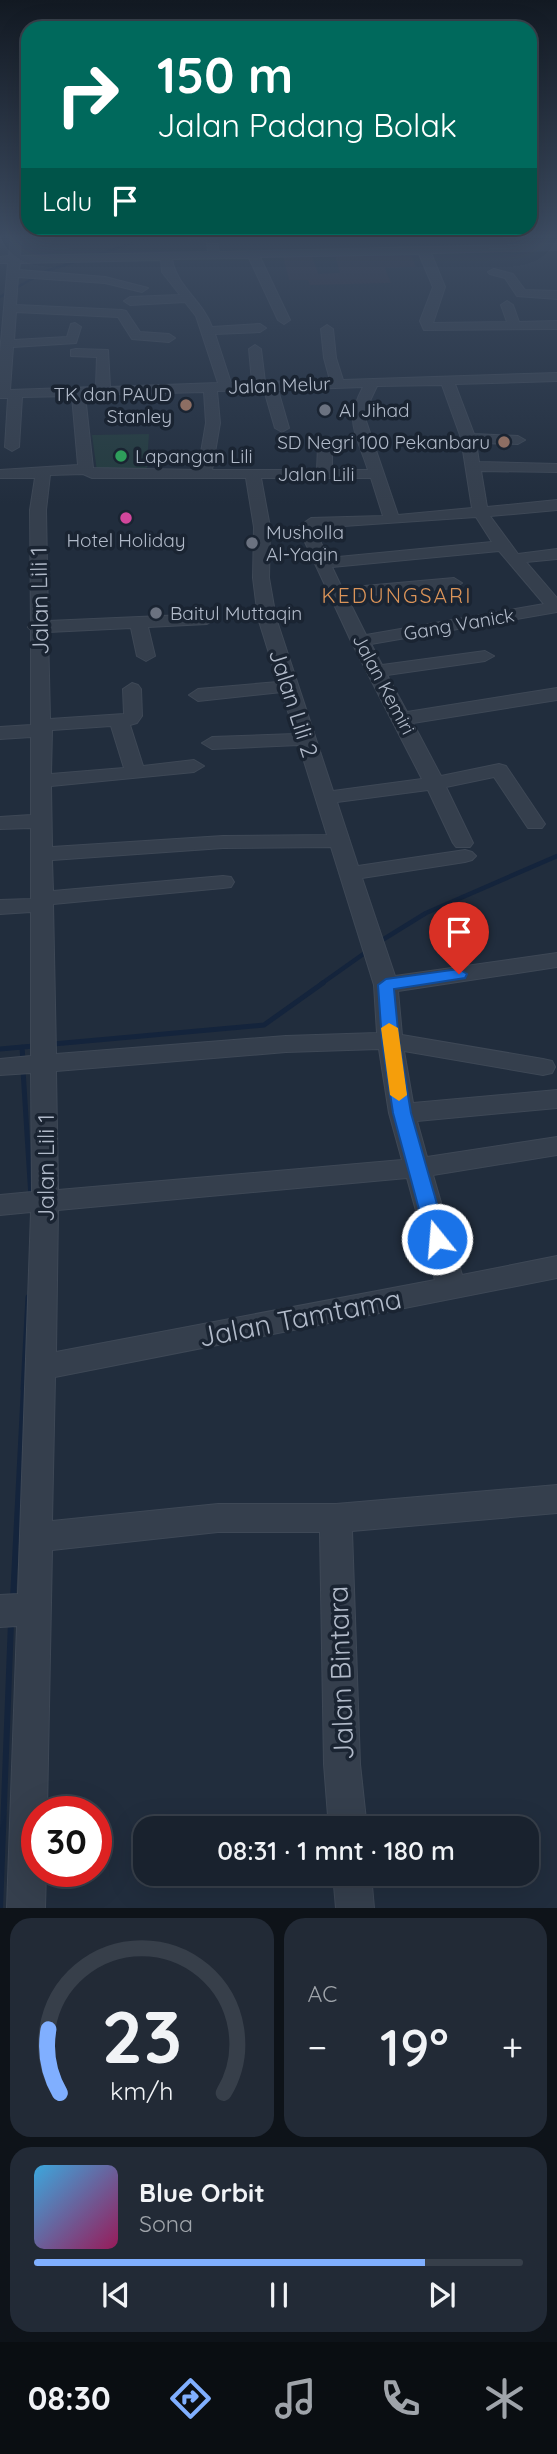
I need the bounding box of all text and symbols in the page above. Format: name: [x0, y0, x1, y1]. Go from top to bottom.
text: 150 m: [157, 44, 293, 105]
icon: right: [42, 49, 133, 140]
text: Jalan Padang Bolak: [157, 105, 457, 145]
icon: arrive: [106, 182, 144, 220]
text: Lalu: [42, 185, 92, 218]
street label: Jalan Melur: [227, 371, 332, 399]
place label: TK dan PAUD Stanley: [53, 382, 172, 428]
marker: TK dan PAUD Stanley: [178, 397, 194, 413]
place label: Al Jihad: [339, 398, 410, 422]
marker: Al Jihad: [317, 402, 333, 418]
place label: SD Negri 100 Pekanbaru: [277, 430, 490, 454]
marker: SD Negri 100 Pekanbaru: [496, 434, 512, 450]
place label: Lapangan Lili: [135, 444, 253, 468]
marker: Lapangan Lili: [113, 448, 129, 464]
street label: Jalan Lili: [277, 462, 355, 486]
marker: Hotel Holiday: [118, 510, 134, 526]
place label: Musholla Al-Yaqin: [266, 520, 344, 566]
place label: Hotel Holiday: [66, 528, 186, 552]
marker: Musholla Al-Yaqin: [244, 535, 260, 551]
street label: Jalan Lili 1: [24, 547, 54, 655]
district label: KEDUNGSARI: [322, 582, 472, 608]
place label: Baitul Muttaqin: [170, 601, 302, 625]
street label: Gang Vanick: [402, 602, 516, 646]
marker: Baitul Muttaqin: [148, 605, 164, 621]
street label: Jalan Kemiri: [347, 630, 421, 738]
street label: Jalan Lili 2: [263, 645, 325, 761]
pin: [429, 902, 489, 974]
icon: arrive: [440, 913, 478, 951]
street label: Jalan Lili 1: [31, 1114, 60, 1222]
position arrow: [400, 1202, 474, 1276]
street label: Jalan Tamtama: [196, 1280, 404, 1354]
street label: Jalan Bintara: [319, 1585, 361, 1761]
speed limit sign: 30: [21, 1796, 112, 1887]
text: 08:31 · 1 mnt · 180 m: [217, 1834, 455, 1867]
text: AC: [308, 1979, 337, 2008]
text: 23: [101, 1991, 182, 2082]
text: 19°: [380, 2014, 449, 2079]
text: −: [308, 2023, 327, 2071]
text: +: [502, 2023, 523, 2071]
text: km/h: [110, 2075, 173, 2106]
text: Blue Orbit: [139, 2176, 265, 2209]
text: Sona: [139, 2209, 193, 2238]
icon: previous: [97, 2276, 135, 2314]
icon: pause: [260, 2276, 298, 2314]
icon: next: [423, 2276, 461, 2314]
icon: directions: [166, 2374, 215, 2423]
icon: music: [271, 2374, 320, 2423]
icon: phone: [376, 2374, 425, 2423]
icon: climate: [480, 2374, 529, 2423]
text: 08:30: [28, 2378, 111, 2418]

